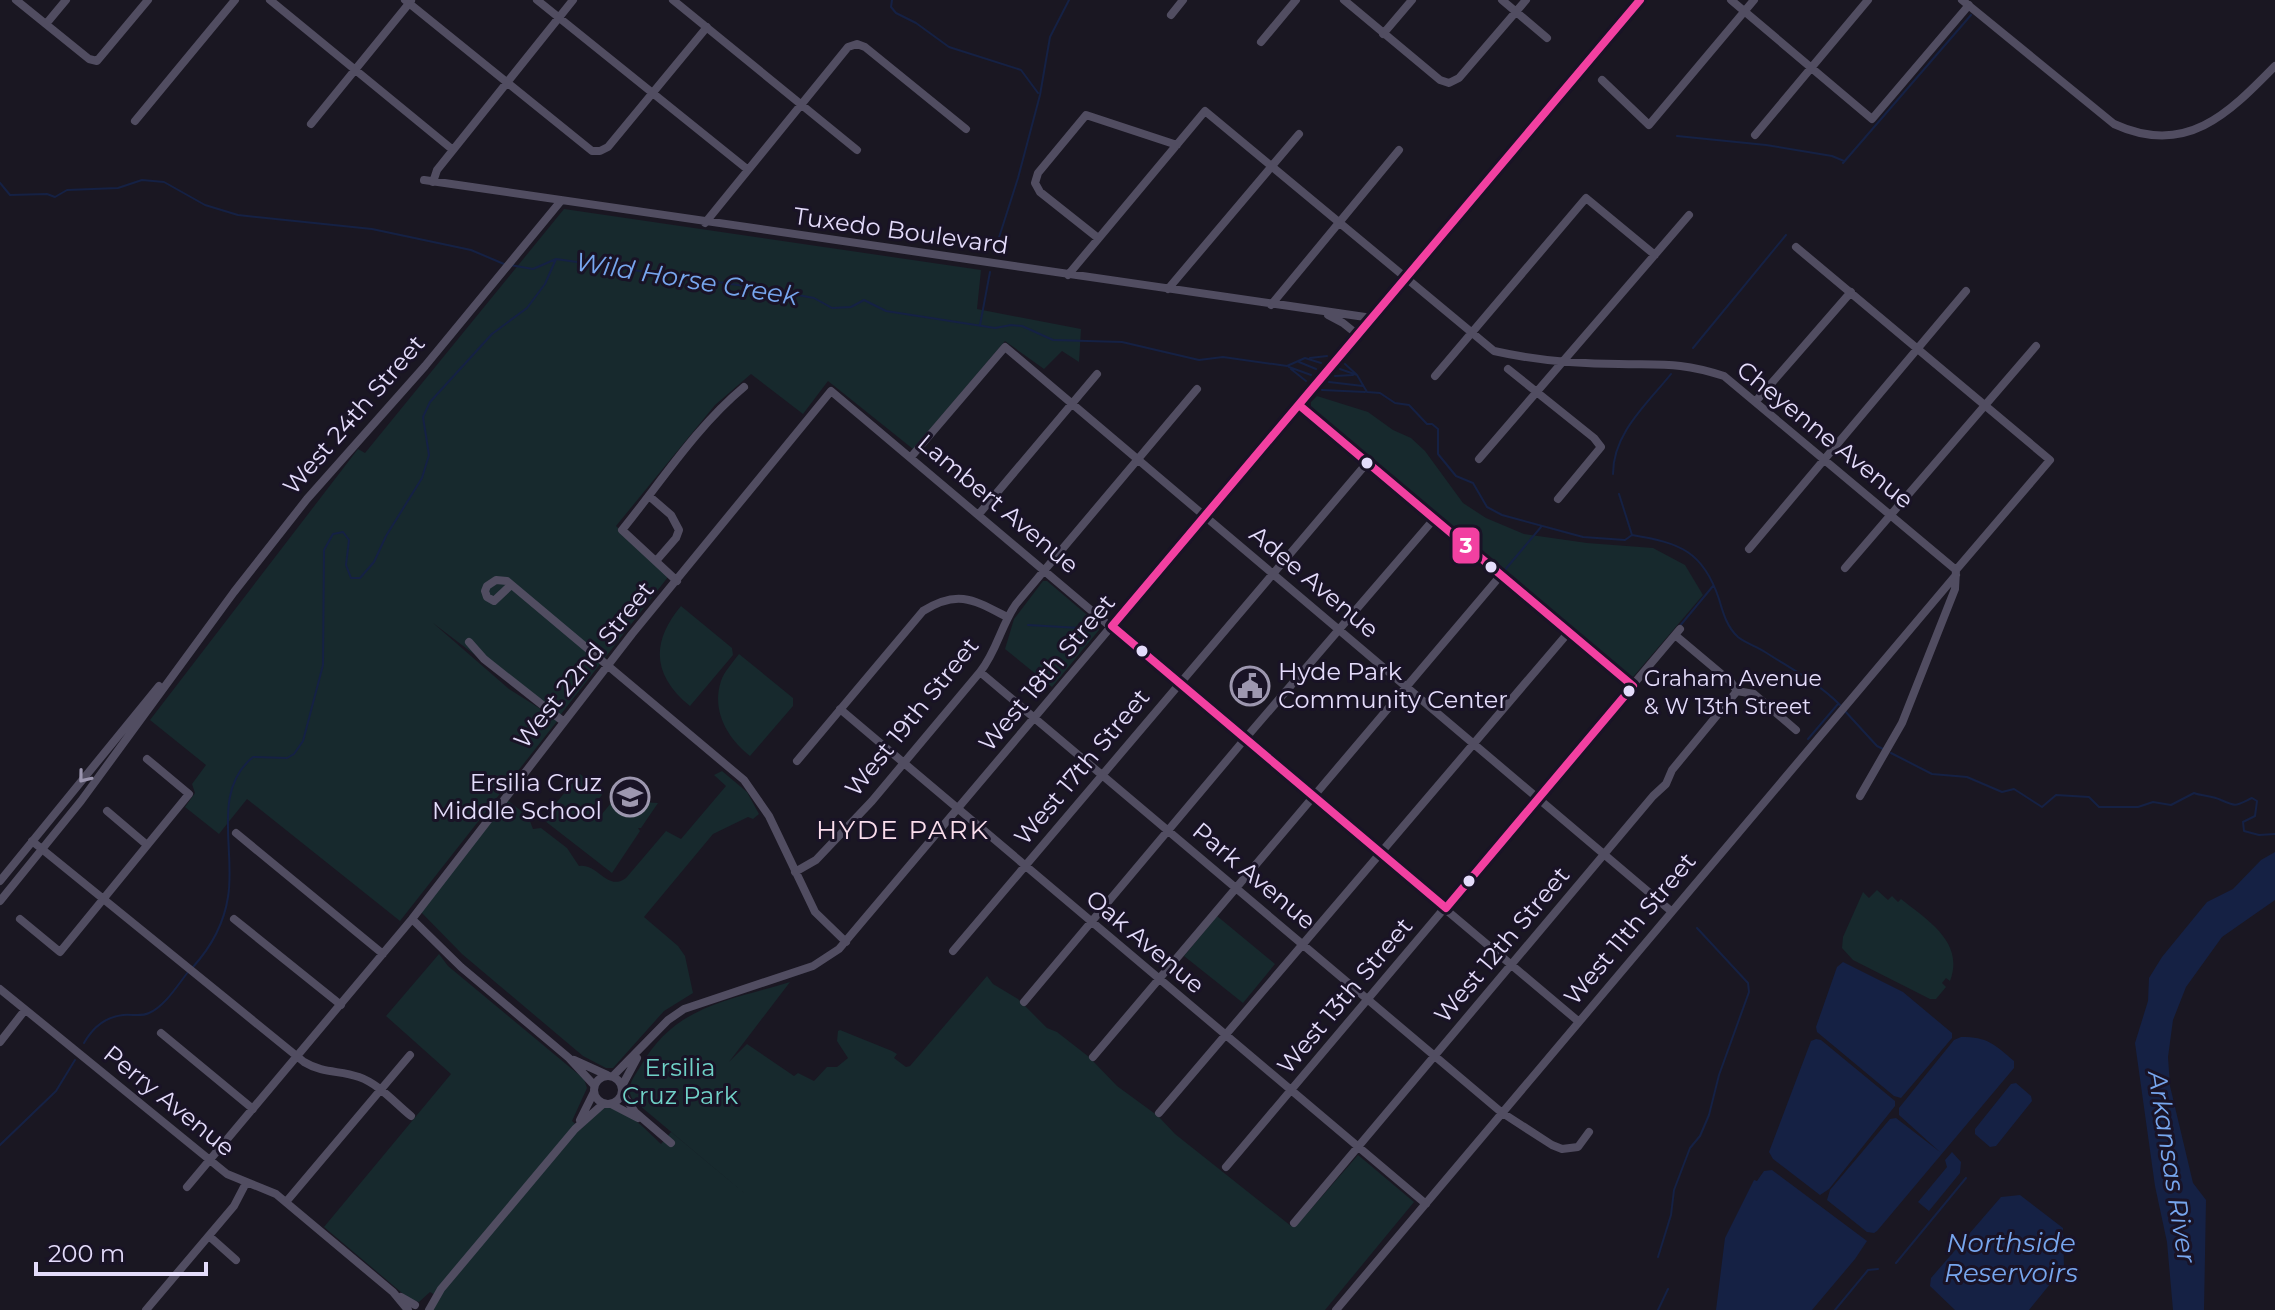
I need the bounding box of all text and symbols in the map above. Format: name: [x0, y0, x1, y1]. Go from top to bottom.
street label: Tuxedo Boulevard: [792, 201, 1010, 260]
water label: Wild Horse Creek: [573, 246, 802, 313]
street label: West 24th Street: [277, 329, 431, 500]
street label: Cheyenne Avenue: [1731, 355, 1919, 515]
street label: Lambert Avenue: [912, 428, 1085, 579]
unlabelled marker: [1359, 455, 1375, 471]
street label: Adee Avenue: [1244, 519, 1385, 644]
line badge: 3: [1451, 526, 1481, 565]
text: 3: [1458, 532, 1473, 559]
unlabelled marker: [1483, 559, 1499, 575]
street label: West 22nd Street: [507, 575, 660, 754]
street label: West 18th Street: [972, 588, 1121, 757]
street label: West 19th Street: [839, 631, 985, 802]
unlabelled marker: [1134, 643, 1150, 659]
place label: Hyde Park Community Center: [1278, 657, 1508, 714]
public building icon: Hyde Park Community Center: [1229, 665, 1271, 707]
place label: Graham Avenue & W 13th Street: [1644, 665, 1822, 720]
street label: West 17th Street: [1008, 683, 1156, 851]
marker: Graham Avenue & W 13th Street: [1621, 683, 1637, 699]
one-way arrow: [79, 768, 93, 783]
place label: Ersilia Cruz Middle School: [432, 768, 602, 825]
school or university icon: Ersilia Cruz Middle School: [609, 776, 651, 818]
district label: HYDE PARK: [816, 814, 990, 846]
street label: Park Avenue: [1187, 816, 1322, 935]
street label: West 11th Street: [1558, 846, 1702, 1011]
street label: West 12th Street: [1428, 861, 1575, 1029]
unlabelled marker: [1461, 873, 1477, 889]
street label: Oak Avenue: [1080, 884, 1210, 999]
street label: West 13th Street: [1271, 912, 1418, 1080]
street label: Perry Avenue: [98, 1039, 241, 1162]
park label: Ersilia Cruz Park: [622, 1053, 739, 1110]
water label: Arkansas River: [2141, 1067, 2203, 1266]
scale bar: [36, 1226, 206, 1276]
water label: Northside Reservoirs: [1944, 1227, 2078, 1289]
text: 200 m: [48, 1239, 125, 1268]

